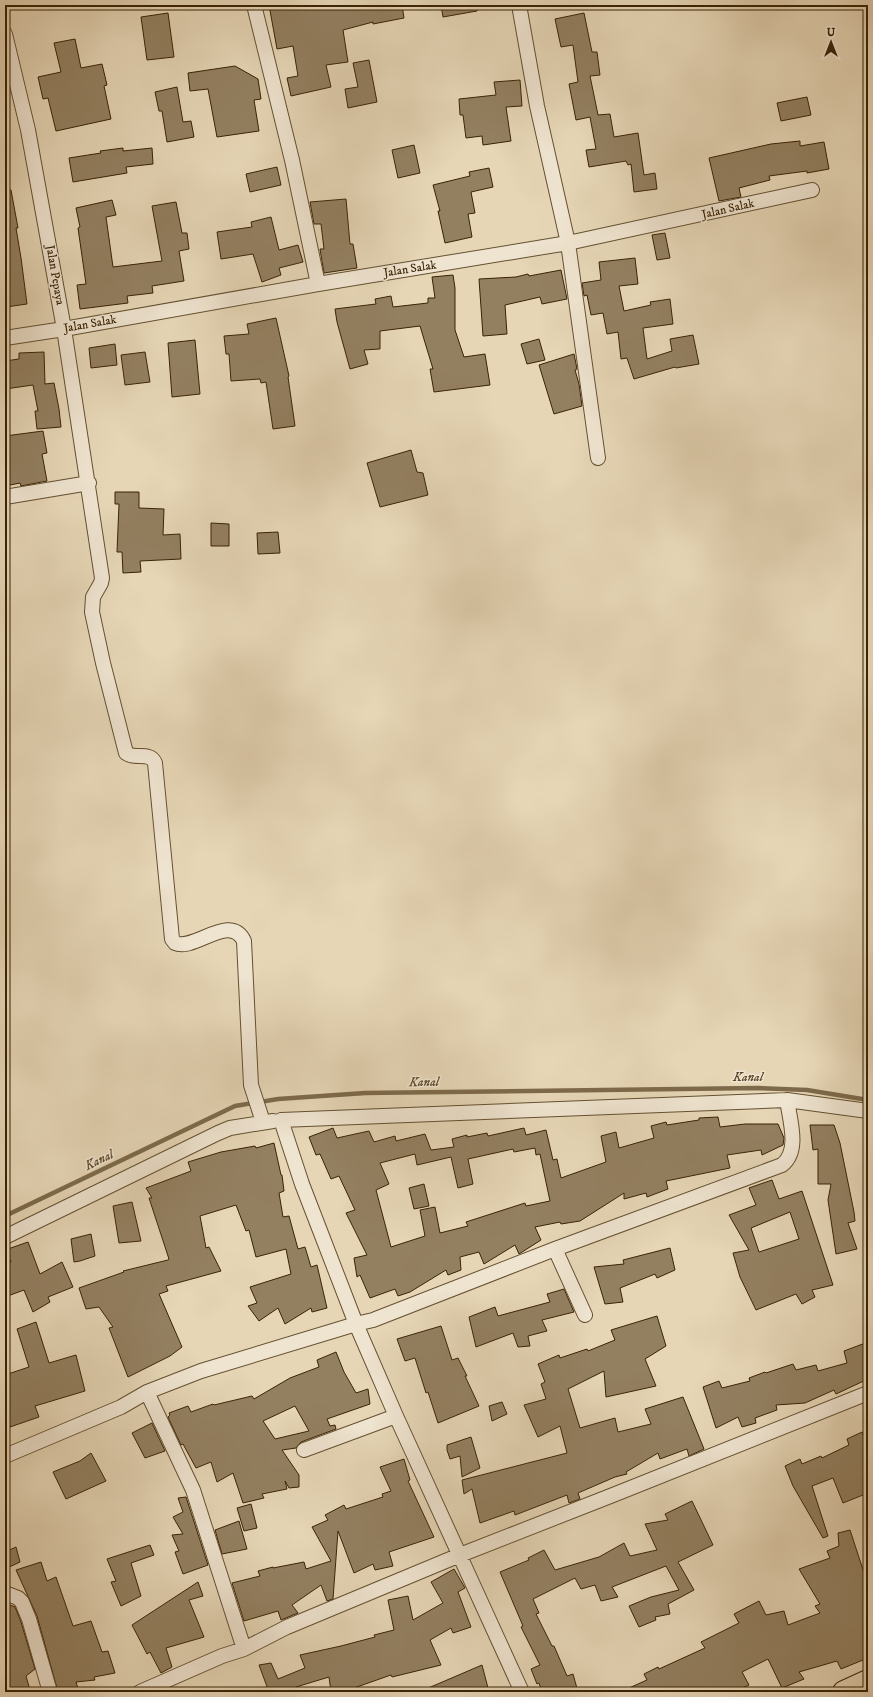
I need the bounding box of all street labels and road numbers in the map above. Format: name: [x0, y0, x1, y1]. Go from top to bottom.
street label: Jalan Salak: [699, 196, 756, 223]
street label: Jalan Pepaya: [42, 243, 68, 307]
street label: Jalan Salak: [382, 257, 438, 281]
street label: Jalan Salak: [62, 312, 118, 336]

